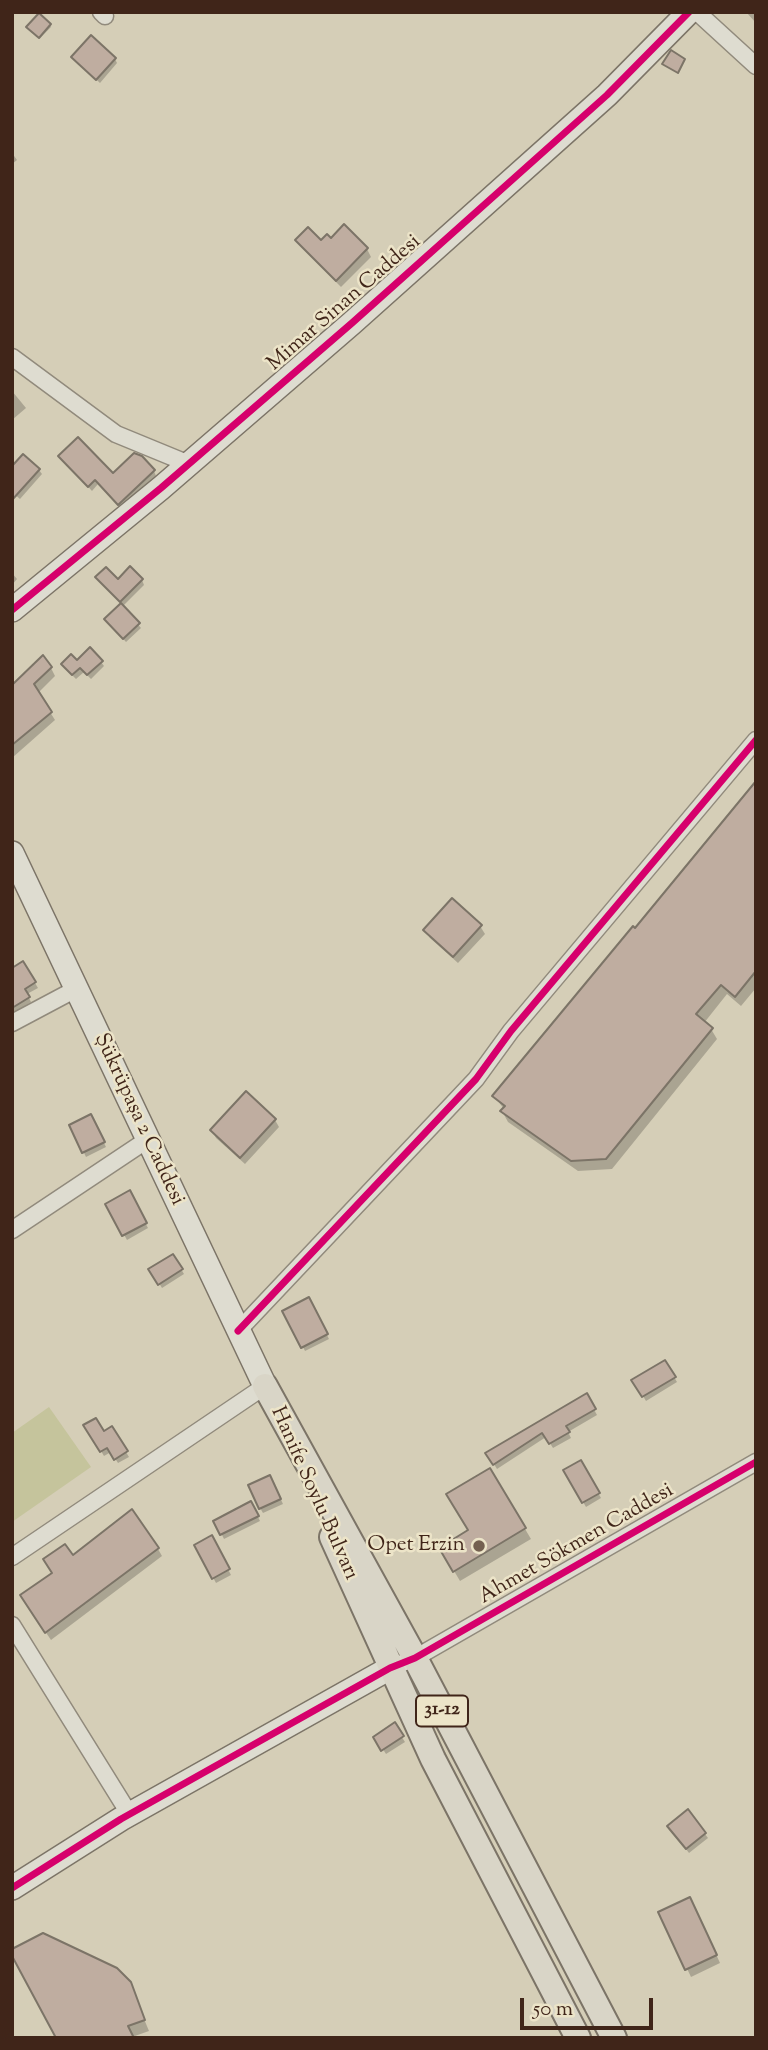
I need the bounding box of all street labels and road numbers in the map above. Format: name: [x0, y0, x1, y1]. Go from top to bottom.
street label: Mimar Sinan Caddesi: [263, 230, 427, 378]
street label: Şükrüpaşa 2 Caddesi: [87, 1030, 189, 1210]
street label: Hanife Soylu Bulvarı: [263, 1404, 363, 1584]
street label: Ahmet Sökmen Caddesi: [475, 1479, 679, 1611]
road number: 31-12: [416, 1695, 468, 1726]

